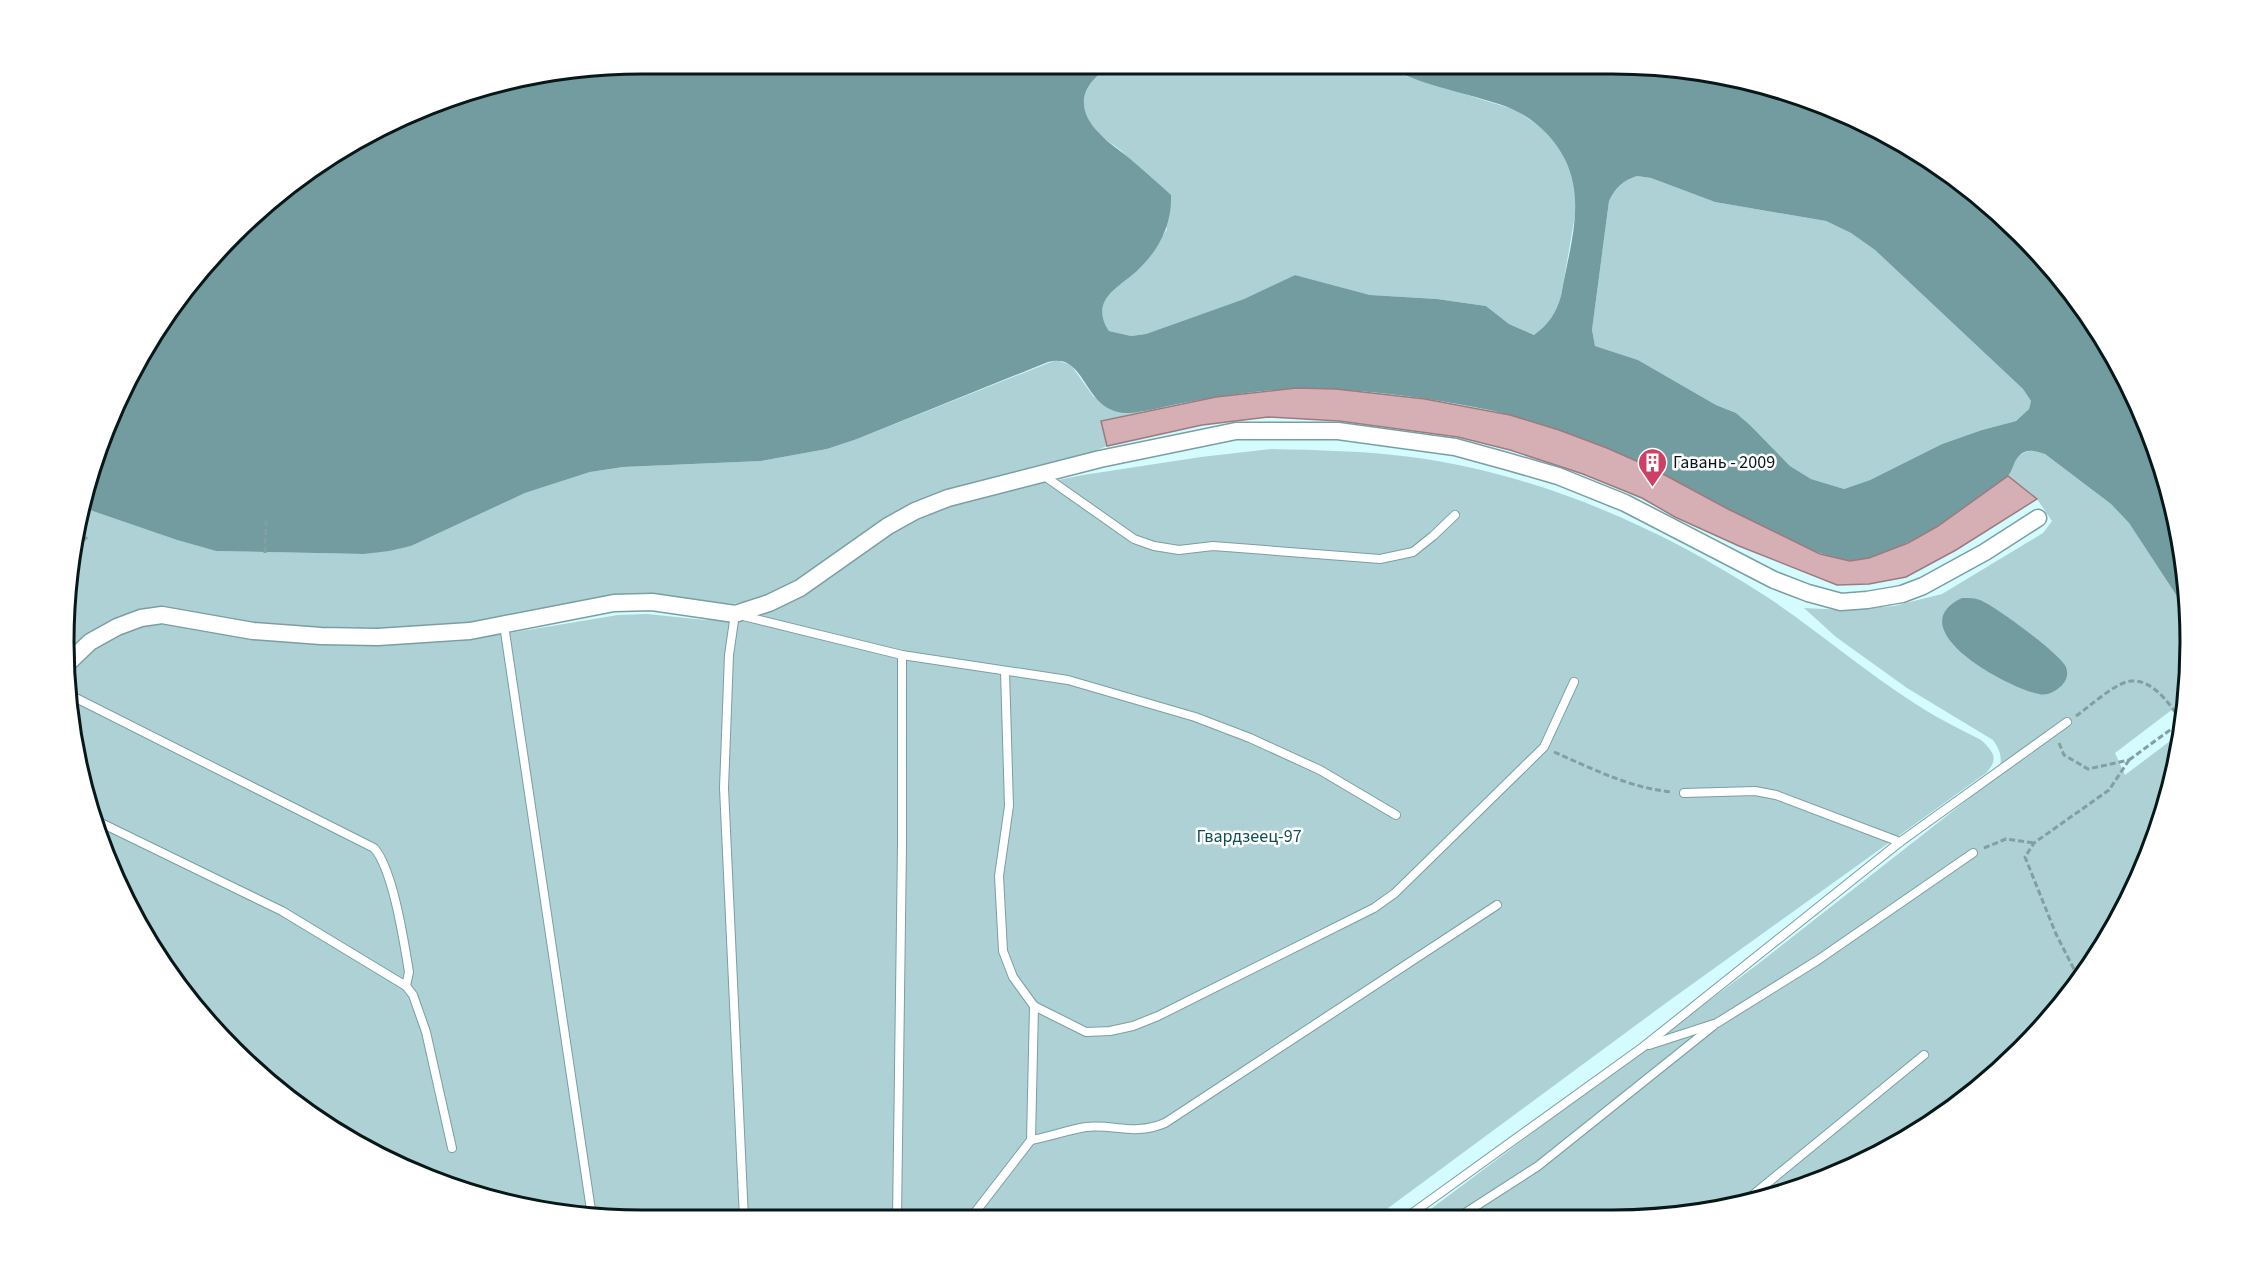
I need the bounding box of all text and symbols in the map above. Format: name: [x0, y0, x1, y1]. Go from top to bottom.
building icon: Гавань - 2009: [1636, 446, 1668, 488]
place label: Гавань - 2009: [1673, 450, 1775, 475]
park label: Гвардзеец-97: [1196, 824, 1302, 849]

